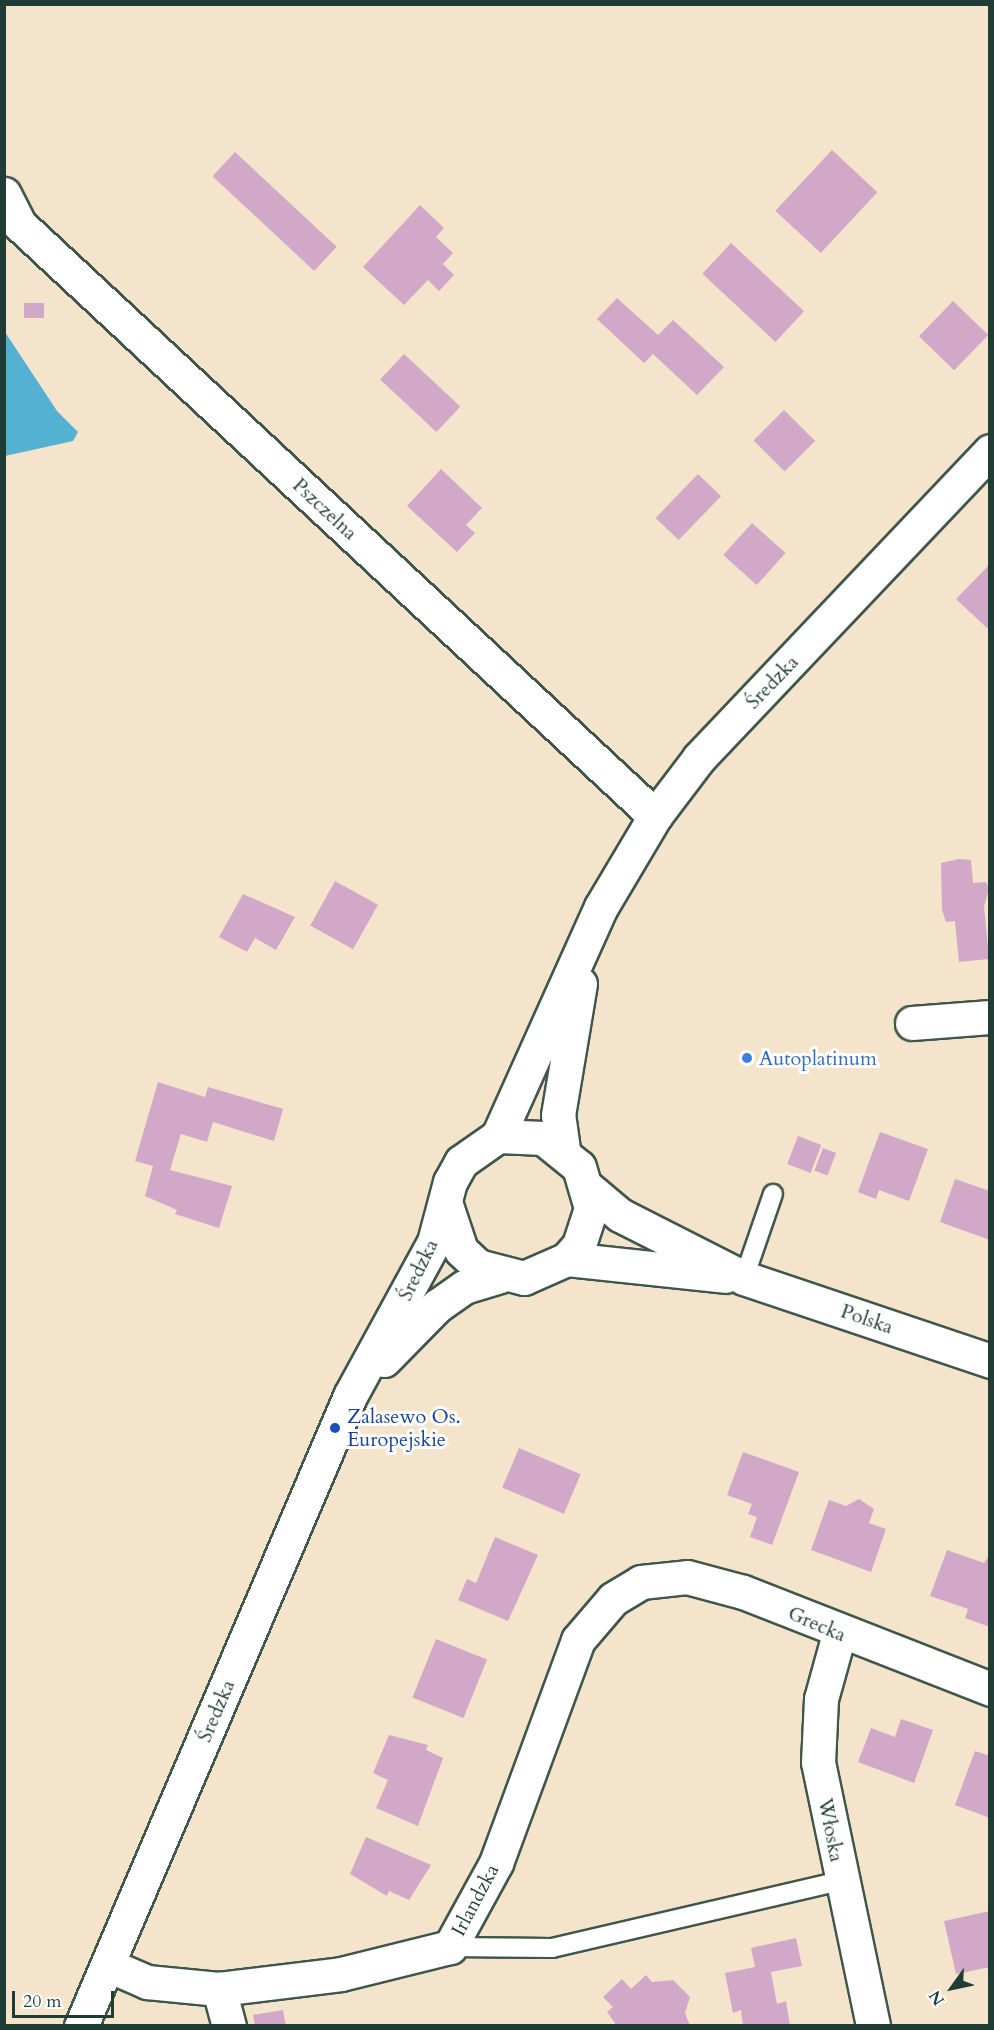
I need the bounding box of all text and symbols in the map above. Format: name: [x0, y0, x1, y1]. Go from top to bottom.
street label: Pszczelna: [288, 473, 362, 545]
street label: Średzka: [741, 650, 803, 714]
place label: Autoplatinum: [759, 1046, 877, 1070]
marker: Autoplatinum: [740, 1051, 754, 1065]
street label: Średzka: [393, 1235, 443, 1305]
street label: Polska: [838, 1299, 896, 1339]
place label: Zalasewo Os. Europejskie: [347, 1404, 461, 1451]
marker: Zalasewo Os. Europejskie: [328, 1421, 342, 1435]
street label: Grecka: [784, 1601, 850, 1647]
street label: Średzka: [192, 1676, 240, 1746]
street label: Włoska: [813, 1796, 849, 1864]
street label: Irlandzka: [446, 1860, 504, 1940]
north arrow: [922, 1958, 982, 2018]
scale bar: [15, 1979, 117, 2017]
text: N: [924, 1986, 950, 2010]
text: 20 m: [23, 1989, 62, 2014]

